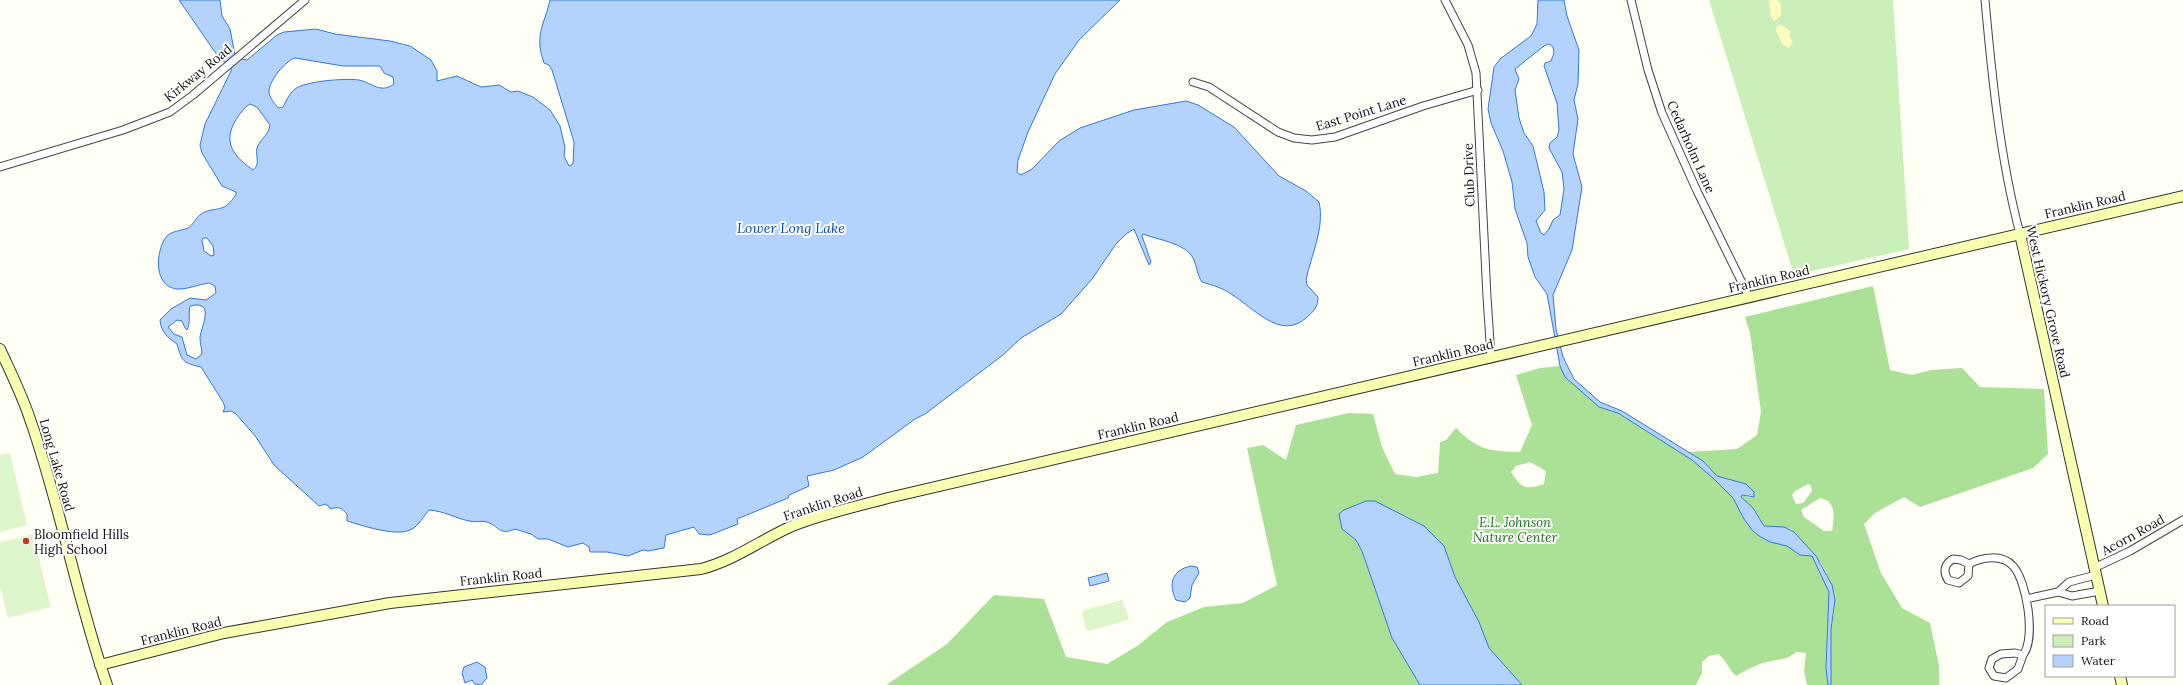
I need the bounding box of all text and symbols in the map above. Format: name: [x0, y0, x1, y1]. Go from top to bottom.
street label: Kirkway Road: [161, 40, 236, 106]
street label: East Point Lane: [1314, 91, 1408, 135]
street label: Cedarholm Lane: [1663, 98, 1719, 196]
street label: Club Drive: [1459, 143, 1479, 207]
street label: Franklin Road: [2043, 187, 2127, 223]
water label: Lower Long Lake: [737, 219, 845, 237]
street label: West Hickory Grove Road: [2022, 224, 2074, 380]
street label: Franklin Road: [1727, 261, 1811, 297]
street label: Franklin Road: [1411, 335, 1495, 371]
street label: Franklin Road: [1096, 408, 1180, 444]
street label: Long Lake Road: [36, 417, 78, 514]
street label: Franklin Road: [781, 483, 865, 525]
street label: Acorn Road: [2098, 511, 2168, 560]
park label: E.L. Johnson Nature Center: [1473, 514, 1557, 546]
place label: Bloomfield Hills High School: [34, 526, 129, 558]
marker: Bloomfield Hills High School: [21, 536, 31, 546]
street label: Franklin Road: [459, 564, 543, 590]
legend: [2045, 605, 2175, 677]
street label: Franklin Road: [139, 613, 223, 649]
text: Road: [2081, 613, 2109, 628]
text: Park: [2081, 633, 2107, 648]
text: Water: [2081, 653, 2116, 668]

